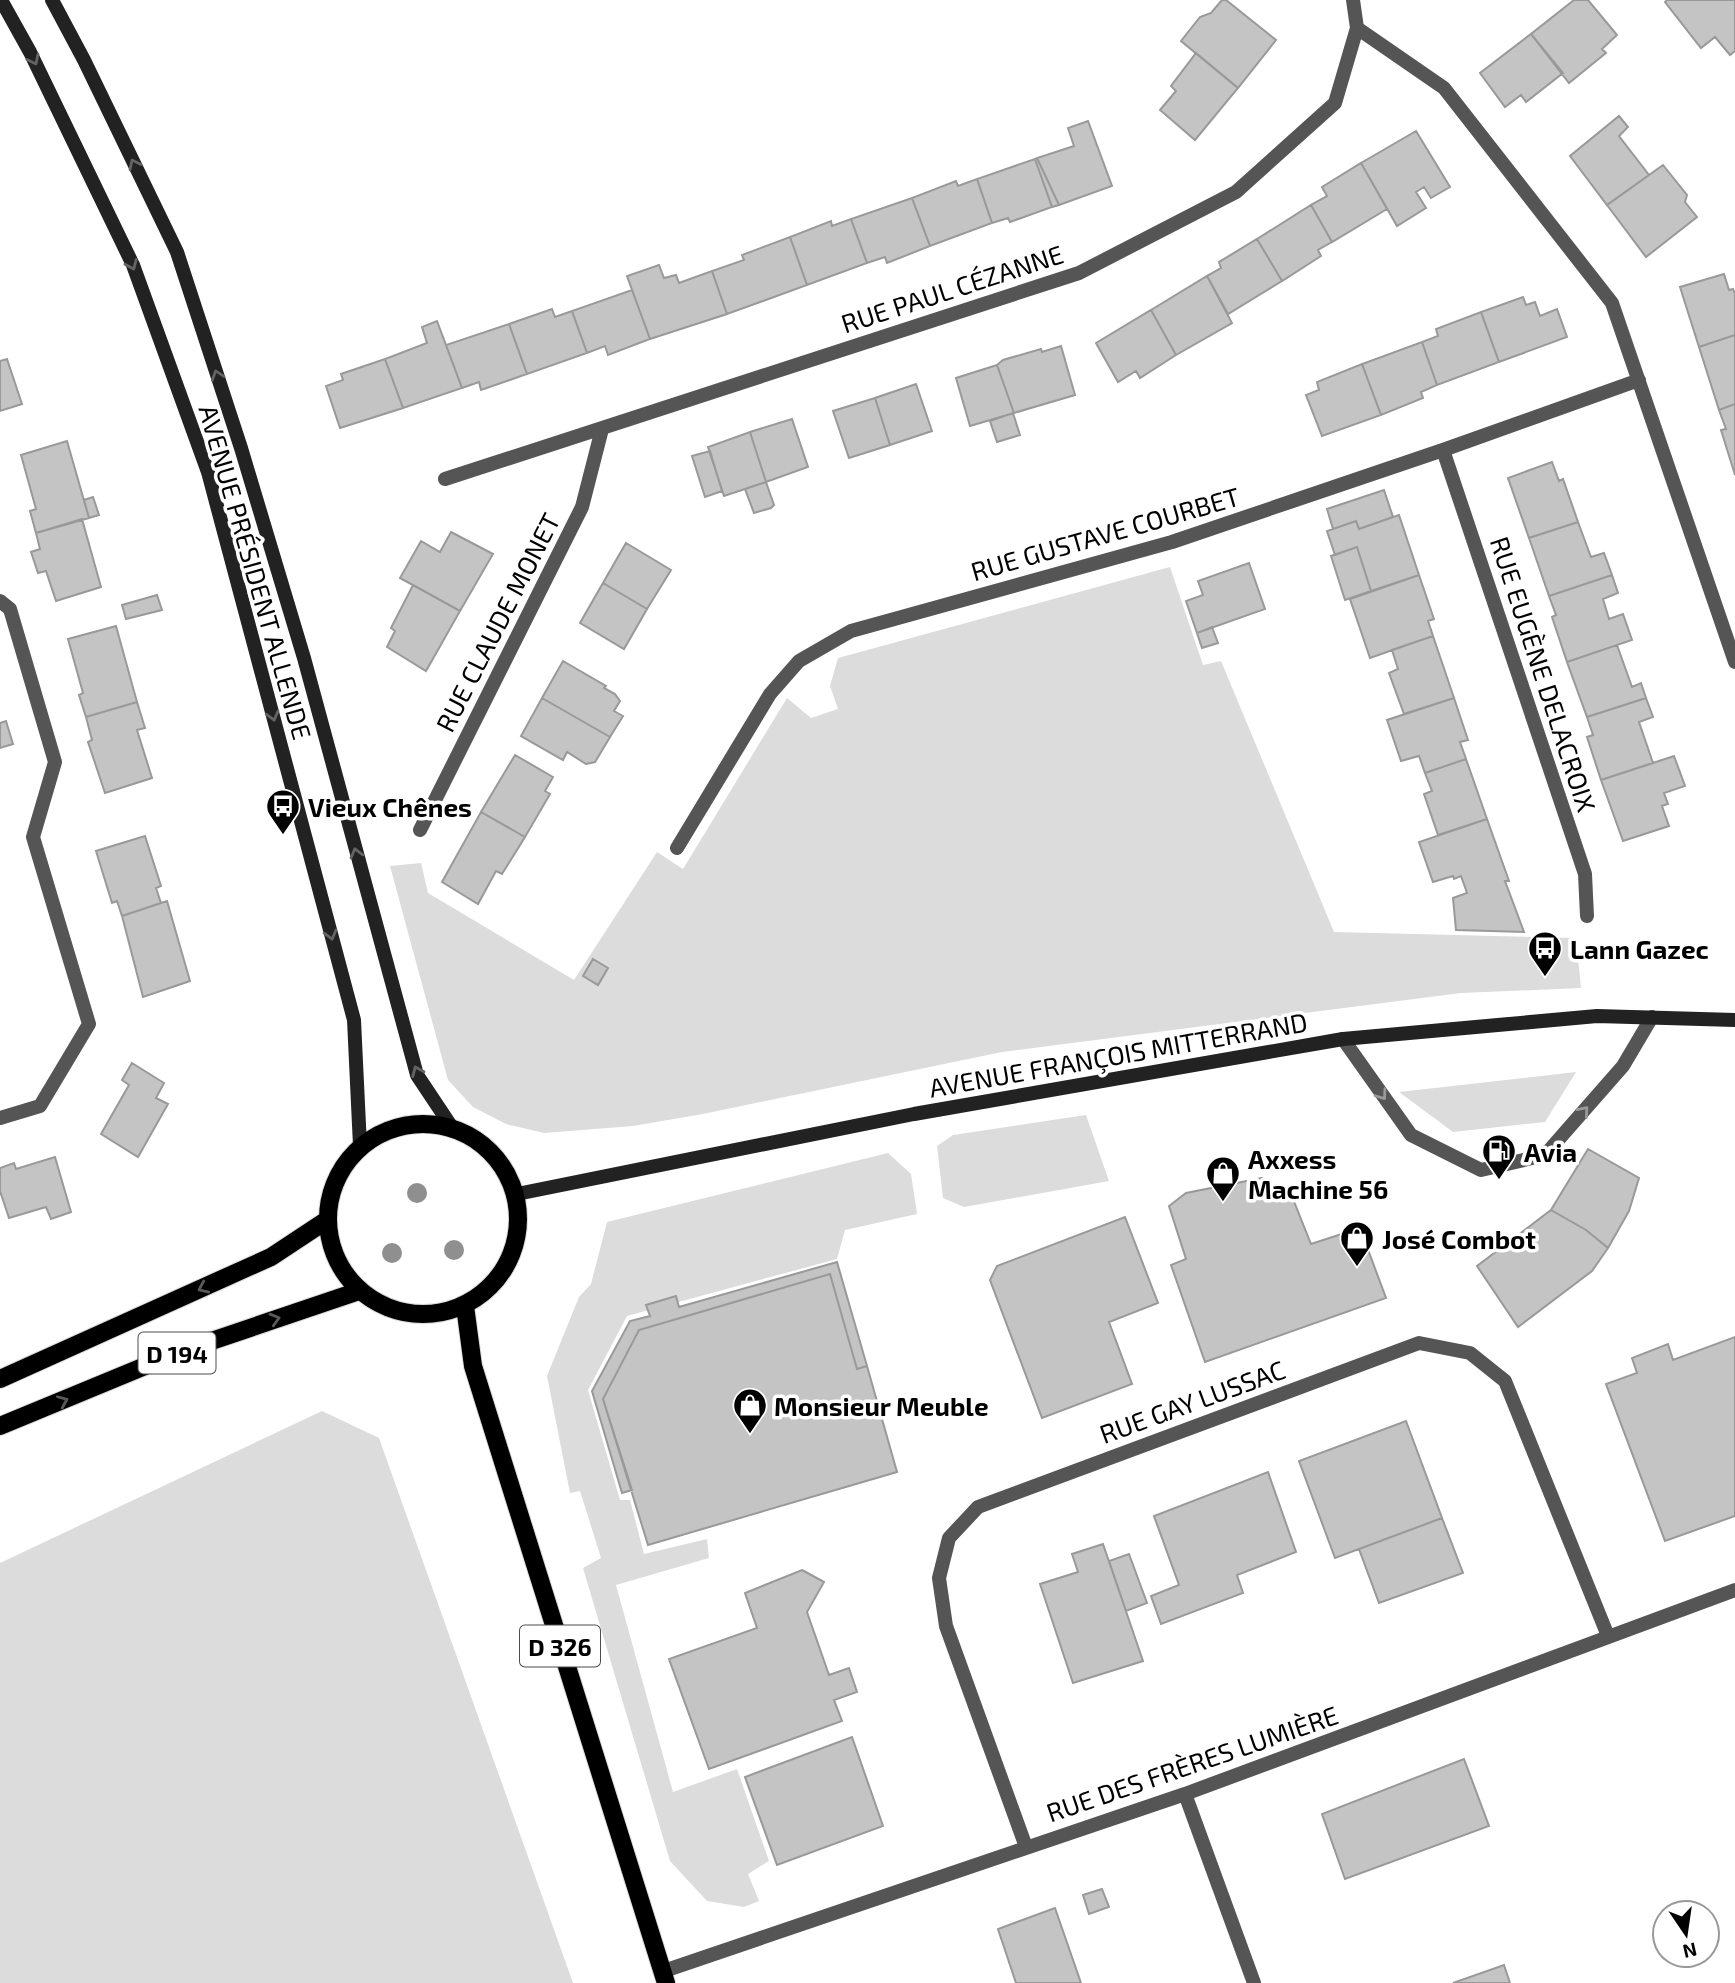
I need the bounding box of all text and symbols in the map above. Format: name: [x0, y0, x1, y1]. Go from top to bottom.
one-way arrow: [26, 53, 40, 65]
one-way arrow: [129, 159, 143, 171]
street label: RUE PAUL CÉZANNE: [837, 237, 1067, 339]
one-way arrow: [124, 258, 138, 270]
one-way arrow: [211, 370, 225, 382]
street label: AVENUE PRÉSIDENT ALLENDE: [193, 401, 319, 743]
street label: RUE GUSTAVE COURBET: [967, 480, 1243, 586]
street label: RUE CLAUDE MONET: [428, 508, 566, 736]
street label: RUE EUGÈNE DELACROIX: [1485, 533, 1603, 816]
one-way arrow: [264, 709, 279, 721]
bus stop icon: Vieux Chênes: [264, 787, 302, 836]
place label: Vieux Chênes: [308, 791, 472, 822]
one-way arrow: [350, 847, 364, 859]
one-way arrow: [323, 929, 337, 941]
bus stop icon: Lann Gazec: [1526, 929, 1564, 978]
place label: Lann Gazec: [1570, 933, 1709, 964]
street label: AVENUE FRANÇOIS MITTERRAND: [926, 1005, 1310, 1105]
one-way arrow: [412, 1066, 426, 1078]
one-way arrow: [1374, 1087, 1387, 1100]
one-way arrow: [1576, 1106, 1588, 1119]
fuel station icon: Avia: [1480, 1132, 1518, 1181]
place label: Avia: [1524, 1136, 1577, 1167]
place label: Axxess Machine 56: [1248, 1143, 1388, 1204]
shop icon: Axxess Machine 56: [1204, 1154, 1242, 1203]
shop icon: José Combot: [1338, 1219, 1376, 1268]
place label: José Combot: [1382, 1223, 1536, 1254]
one-way arrow: [197, 1280, 210, 1294]
one-way arrow: [269, 1313, 281, 1327]
road number: D 194: [138, 1332, 216, 1373]
street label: RUE GAY LUSSAC: [1095, 1353, 1289, 1449]
shop icon: Monsieur Meuble: [731, 1386, 769, 1435]
place label: Monsieur Meuble: [774, 1390, 989, 1421]
one-way arrow: [57, 1395, 69, 1409]
road number: D 326: [520, 1626, 600, 1666]
street label: RUE DES FRÈRES LUMIÈRE: [1042, 1698, 1342, 1828]
north arrow: [1651, 1899, 1721, 1969]
text: N: [1681, 1938, 1699, 1964]

